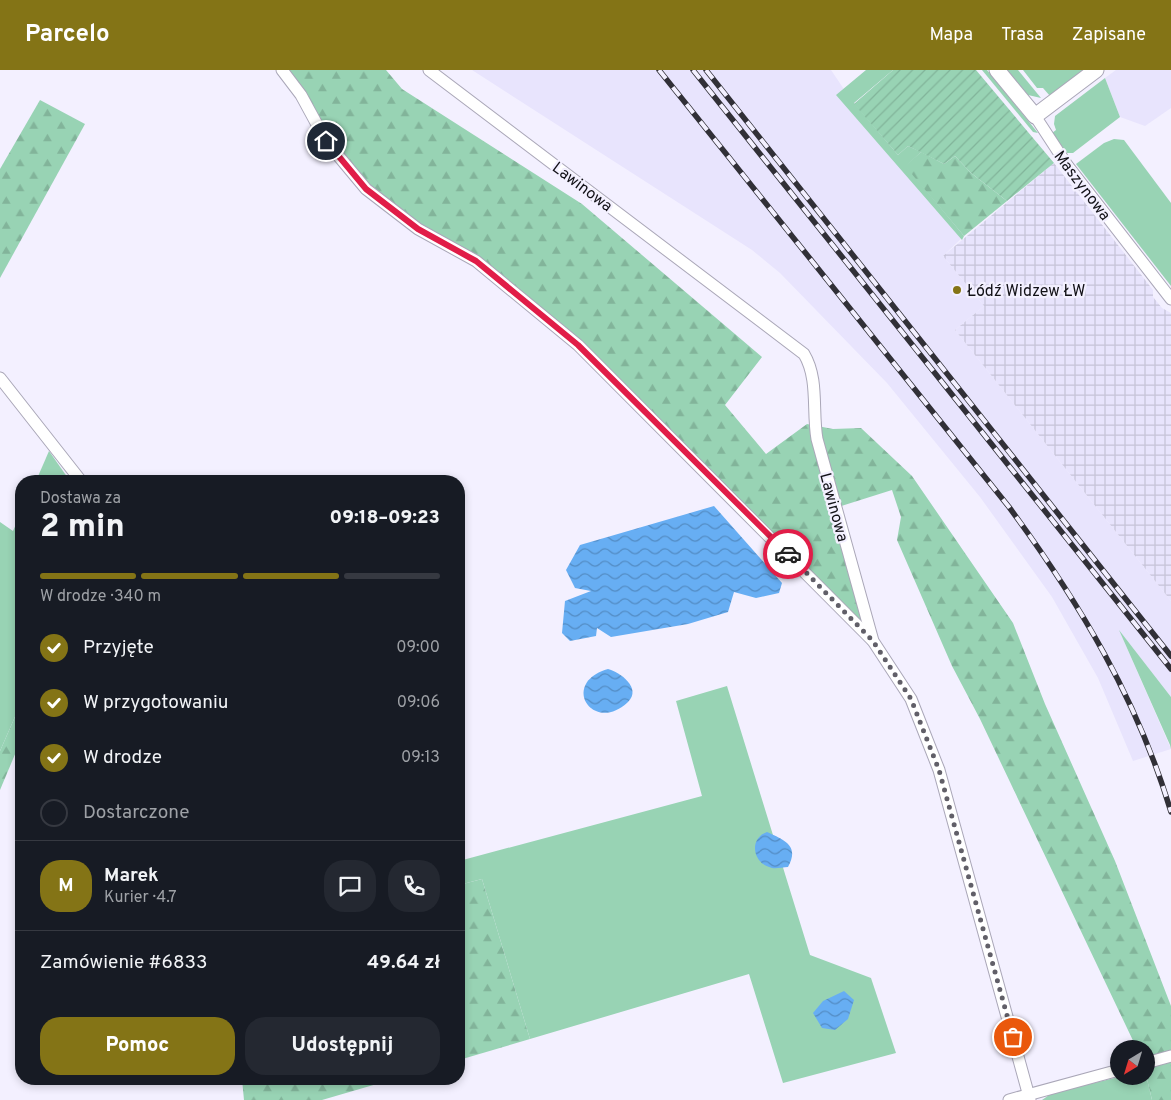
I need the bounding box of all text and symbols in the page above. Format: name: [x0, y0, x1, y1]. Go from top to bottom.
text: Parcelo: [25, 20, 110, 50]
text: Mapa: [930, 24, 973, 47]
text: Trasa: [1001, 24, 1044, 47]
text: Zapisane: [1072, 24, 1146, 47]
pin: [305, 120, 347, 162]
icon: home: [312, 127, 340, 155]
street label: Maszynowa: [1049, 147, 1114, 225]
street label: Lawinowa: [548, 158, 616, 217]
place label: Łódź Widzew ŁW: [967, 282, 1086, 302]
marker: Łódź Widzew ŁW: [951, 284, 963, 296]
street label: Lawinowa: [814, 471, 852, 544]
text: Dostawa za: [40, 489, 121, 509]
text: 09:18–09:23: [330, 506, 440, 530]
text: 2 min: [40, 508, 125, 548]
courier: [763, 529, 813, 579]
icon: car: [774, 540, 802, 568]
text: W drodze · 340 m: [40, 587, 161, 607]
icon: check: [40, 634, 68, 662]
text: Przyjęte: [83, 636, 154, 660]
text: 09:00: [396, 638, 440, 658]
icon: check: [40, 689, 68, 717]
text: W przygotowaniu: [83, 691, 229, 715]
text: 09:06: [397, 693, 440, 713]
icon: check: [40, 744, 68, 772]
text: W drodze: [83, 746, 162, 770]
text: 09:13: [401, 748, 440, 768]
text: Dostarczone: [83, 801, 189, 825]
button: chat: [324, 860, 376, 912]
button: phone: [388, 860, 440, 912]
text: Marek: [104, 864, 159, 888]
text: M: [58, 874, 74, 898]
text: Kurier · 4.7: [104, 888, 177, 908]
text: Zamówienie #6833: [40, 951, 207, 975]
text: 49.64 zł: [367, 951, 440, 975]
pin: [992, 1016, 1034, 1058]
button: Pomoc: [40, 1017, 235, 1075]
button: Udostępnij: [245, 1017, 440, 1075]
icon: bag: [999, 1023, 1027, 1051]
north arrow: [1110, 1040, 1155, 1085]
map controls: [1110, 1040, 1155, 1085]

